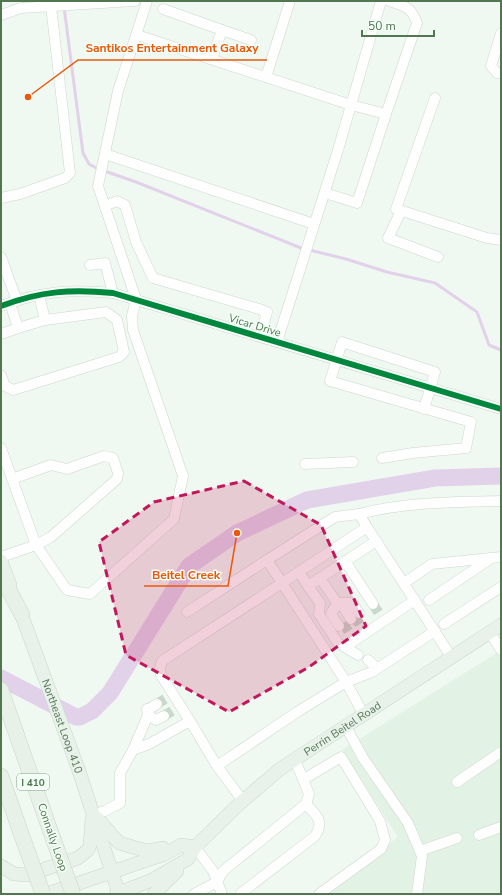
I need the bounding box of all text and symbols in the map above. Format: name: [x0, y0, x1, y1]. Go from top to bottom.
scale bar: [362, 12, 434, 38]
text: 50 m: [368, 18, 396, 34]
callout: Santikos Entertainment Galaxy: [78, 36, 267, 60]
text: Santikos Entertainment Galaxy: [85, 40, 259, 56]
street label: Vicar Drive: [226, 310, 283, 341]
callout: Beitel Creek: [144, 562, 228, 586]
text: Beitel Creek: [152, 567, 221, 583]
street label: Northeast Loop 410: [38, 677, 86, 776]
street label: Perrin Beitel Road: [301, 698, 384, 759]
road number: I 410: [17, 774, 49, 790]
street label: Connally Loop: [34, 801, 71, 873]

